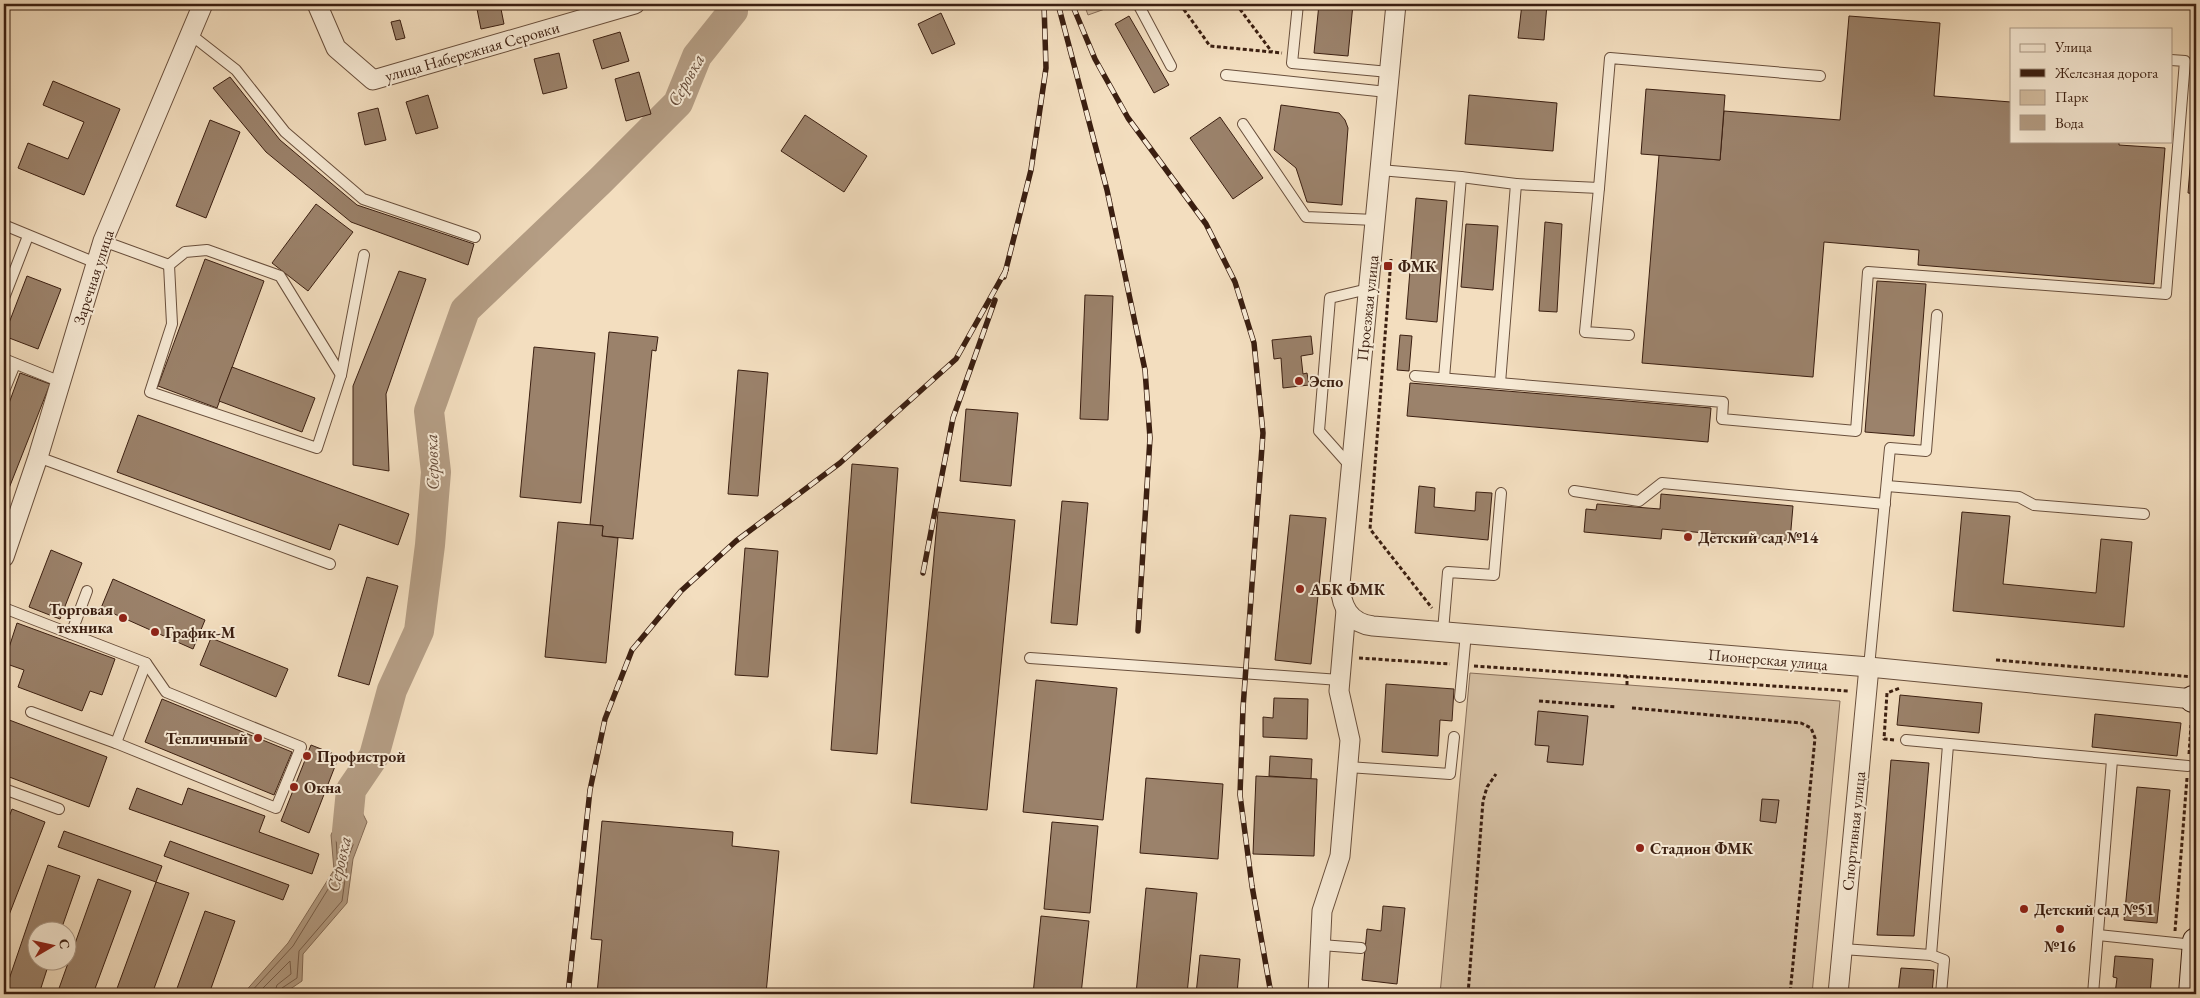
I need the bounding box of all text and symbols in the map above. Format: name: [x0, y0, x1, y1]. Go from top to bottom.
street label: улица Набережная Серовки: [382, 16, 562, 86]
legend: [2010, 28, 2172, 142]
text: Улица: [2054, 37, 2092, 56]
water label: Серовка: [662, 49, 710, 111]
text: Железная дорога: [2054, 63, 2158, 82]
text: Парк: [2055, 87, 2088, 106]
text: Вода: [2055, 113, 2084, 132]
street label: Заречная улица: [68, 226, 119, 327]
street label: Проезжая улица: [1351, 253, 1384, 362]
place label: ФМК: [1398, 256, 1437, 277]
marker: ФМК: [1382, 260, 1394, 272]
place label: Эспо: [1309, 371, 1343, 392]
marker: Эспо: [1293, 375, 1305, 387]
water label: Серовка: [419, 433, 445, 491]
place label: Детский сад №14: [1698, 527, 1819, 548]
marker: Детский сад №14: [1682, 531, 1694, 543]
place label: АБК ФМК: [1309, 579, 1386, 600]
marker: АБК ФМК: [1294, 583, 1306, 595]
place label: Торговая техника: [49, 599, 114, 638]
marker: Торговая техника: [117, 612, 129, 624]
place label: График-М: [165, 622, 236, 643]
marker: График-М: [149, 626, 161, 638]
street label: Пионерская улица: [1707, 644, 1829, 675]
place label: Тепличный: [166, 728, 249, 749]
marker: Тепличный: [252, 732, 264, 744]
place label: Профистрой: [317, 746, 406, 767]
marker: Профистрой: [301, 750, 313, 762]
street label: Спортивная улица: [1837, 770, 1870, 892]
place label: Окна: [304, 777, 342, 798]
marker: Окна: [288, 781, 300, 793]
water label: Серовка: [321, 834, 357, 894]
place label: Стадион ФМК: [1650, 838, 1754, 859]
marker: Стадион ФМК: [1634, 842, 1646, 854]
place label: Детский сад №51: [2034, 899, 2154, 920]
marker: Детский сад №51: [2018, 903, 2030, 915]
north arrow: [28, 920, 78, 970]
marker: №16: [2054, 923, 2066, 935]
place label: №16: [2044, 936, 2076, 957]
text: С: [55, 938, 75, 950]

